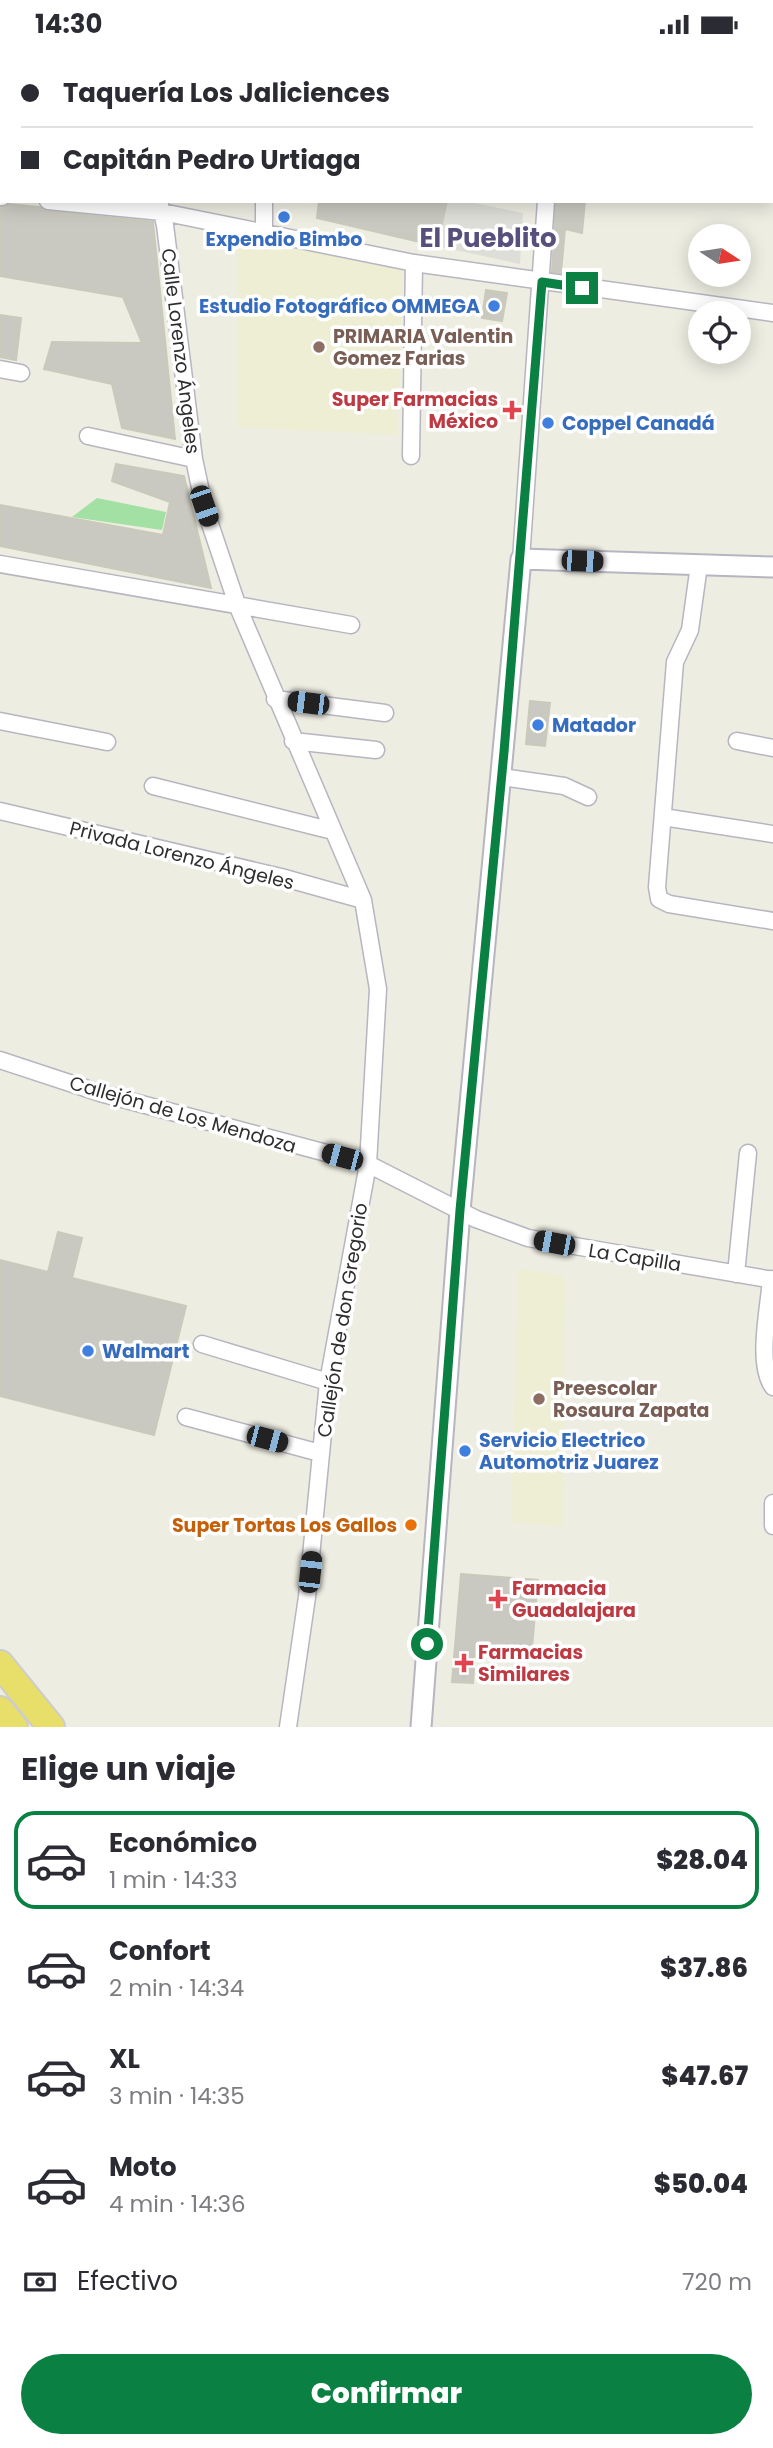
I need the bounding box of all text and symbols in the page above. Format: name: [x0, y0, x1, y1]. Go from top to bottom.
text: 14:30: [35, 6, 102, 42]
text: Taquería Los Jaliciences: [63, 75, 390, 111]
text: Capitán Pedro Urtiaga: [63, 142, 361, 178]
marker: Expendio Bimbo: [276, 209, 292, 225]
district label: El Pueblito: [419, 220, 557, 256]
north arrow: [688, 224, 751, 287]
map controls: [688, 224, 751, 364]
place label: Expendio Bimbo: [206, 226, 362, 253]
street label: Calle Lorenzo Ángeles: [154, 247, 207, 455]
route end: [566, 272, 598, 304]
place label: Estudio Fotográfico OMMEGA: [199, 293, 480, 320]
marker: Estudio Fotográfico OMMEGA: [486, 298, 502, 314]
button: locate: [688, 301, 751, 364]
place label: PRIMARIA Valentin Gomez Farias: [333, 323, 513, 372]
marker: PRIMARIA Valentin Gomez Farias: [311, 339, 327, 355]
place label: Super Farmacias México: [332, 386, 498, 435]
marker: Super Farmacias México: [504, 402, 520, 418]
place label: Coppel Canadá: [562, 410, 715, 437]
marker: Coppel Canadá: [540, 415, 556, 431]
car: [188, 483, 221, 529]
car: [561, 550, 604, 572]
car: [286, 690, 331, 716]
place label: Matador: [552, 712, 636, 739]
marker: Matador: [530, 717, 546, 733]
street label: Privada Lorenzo Ángeles: [67, 815, 297, 896]
street label: Callejón de Los Mendoza: [66, 1069, 299, 1160]
car: [319, 1141, 366, 1173]
street label: Callejón de don Gregorio: [311, 1201, 374, 1439]
car: [532, 1229, 577, 1257]
street label: La Capilla: [587, 1237, 683, 1278]
place label: Walmart: [102, 1338, 190, 1365]
marker: Walmart: [80, 1343, 96, 1359]
place label: Preescolar Rosaura Zapata: [553, 1375, 710, 1424]
marker: Preescolar Rosaura Zapata: [531, 1391, 547, 1407]
car: [244, 1423, 291, 1455]
place label: Servicio Electrico Automotriz Juarez: [479, 1427, 659, 1476]
marker: Servicio Electrico Automotriz Juarez: [457, 1443, 473, 1459]
place label: Super Tortas Los Gallos: [172, 1512, 397, 1539]
marker: Super Tortas Los Gallos: [403, 1517, 419, 1533]
car: [298, 1550, 323, 1594]
place label: Farmacia Guadalajara: [512, 1575, 636, 1624]
marker: Farmacia Guadalajara: [490, 1591, 506, 1607]
route start: [411, 1628, 443, 1660]
place label: Farmacias Similares: [478, 1639, 583, 1688]
marker: Farmacias Similares: [456, 1655, 472, 1671]
text: Elige un viaje: [21, 1746, 236, 1791]
text: Económico: [109, 1825, 257, 1861]
icon: car: [25, 1829, 88, 1892]
text: $28.04: [656, 1842, 748, 1878]
text: 1 min · 14:33: [109, 1864, 238, 1896]
text: Confort: [109, 1933, 211, 1969]
icon: car: [25, 1937, 88, 2000]
text: $37.86: [660, 1950, 748, 1986]
text: 2 min · 14:34: [109, 1972, 244, 2004]
text: XL: [109, 2041, 140, 2077]
icon: car: [25, 2045, 88, 2108]
text: $47.67: [661, 2058, 748, 2094]
text: 3 min · 14:35: [109, 2080, 245, 2112]
text: Moto: [109, 2149, 177, 2185]
icon: car: [25, 2153, 88, 2216]
text: $50.04: [654, 2166, 748, 2202]
text: 4 min · 14:36: [109, 2188, 246, 2220]
icon: cash: [21, 2263, 59, 2301]
text: Efectivo: [77, 2263, 178, 2299]
text: 720 m: [682, 2266, 752, 2298]
button: Confirmar: [21, 2354, 752, 2434]

